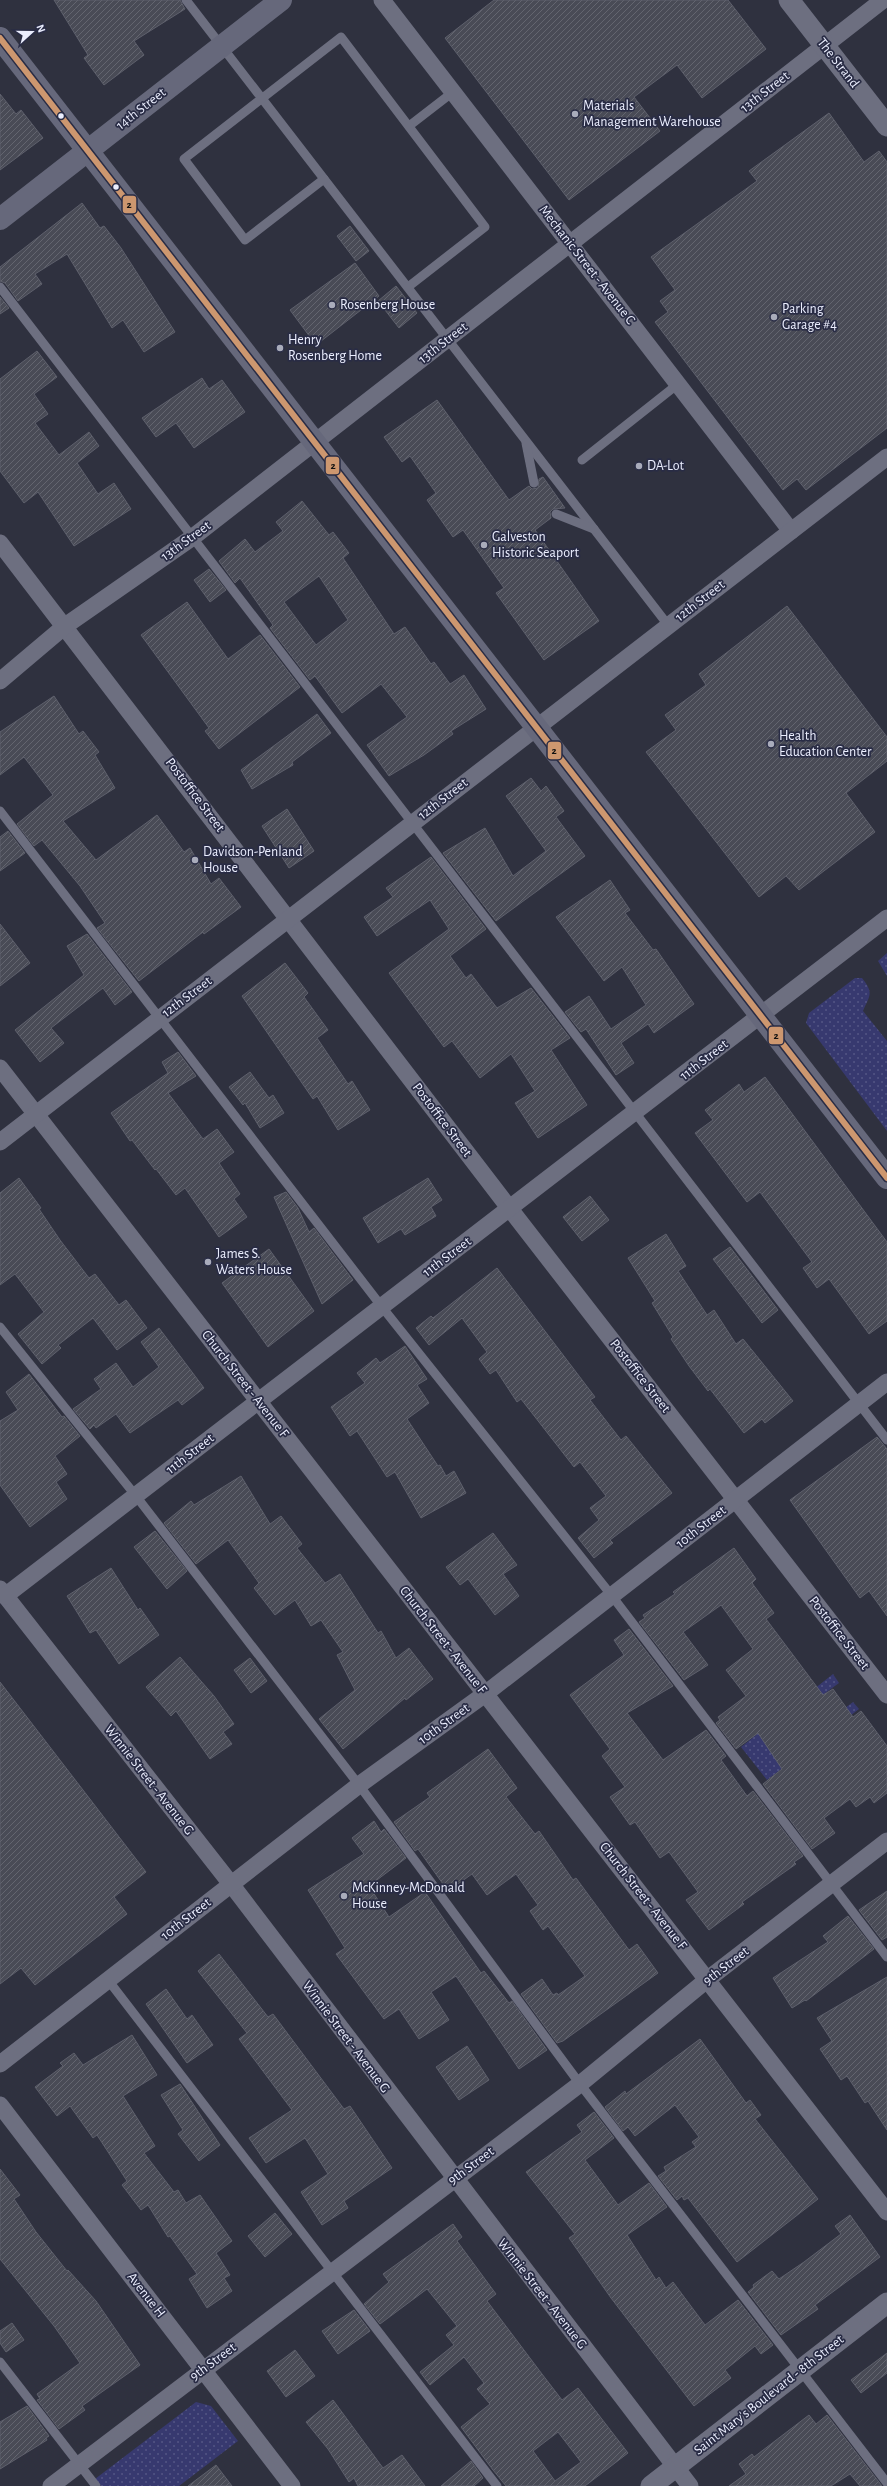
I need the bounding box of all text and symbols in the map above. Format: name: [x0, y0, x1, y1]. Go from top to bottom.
north arrow: [12, 12, 52, 52]
text: N: [34, 23, 47, 34]
street label: The Strand: [814, 35, 862, 91]
street label: 13th Street: [738, 68, 792, 115]
street label: 14th Street: [114, 85, 169, 133]
place label: Materials Management Warehouse: [583, 99, 721, 129]
marker: Materials Management Warehouse: [570, 109, 580, 119]
unlabelled marker: [56, 111, 66, 121]
unlabelled marker: [111, 182, 121, 192]
line badge: 2: [122, 195, 137, 214]
text: 2: [126, 199, 132, 210]
street label: Mechanic Street - Avenue C: [536, 203, 638, 327]
place label: Rosenberg House: [340, 298, 435, 312]
marker: Rosenberg House: [327, 300, 337, 310]
place label: Parking Garage #4: [782, 302, 837, 332]
marker: Parking Garage #4: [769, 312, 779, 322]
street label: 13th Street: [416, 319, 470, 366]
place label: Henry Rosenberg Home: [288, 333, 382, 363]
marker: Henry Rosenberg Home: [275, 343, 285, 353]
line badge: 2: [325, 456, 340, 475]
place label: DA-Lot: [647, 459, 685, 473]
text: 2: [330, 460, 336, 471]
marker: DA-Lot: [634, 461, 644, 471]
street label: 13th Street: [159, 518, 214, 564]
place label: Galveston Historic Seaport: [492, 530, 579, 560]
marker: Galveston Historic Seaport: [479, 540, 489, 550]
street label: 12th Street: [673, 577, 728, 624]
place label: Health Education Center: [779, 729, 872, 759]
marker: Health Education Center: [766, 739, 776, 749]
line badge: 2: [547, 741, 562, 760]
text: 2: [551, 745, 557, 756]
street label: Postoffice Street: [163, 755, 228, 835]
street label: 12th Street: [416, 775, 471, 822]
place label: Davidson-Penland House: [203, 845, 303, 875]
marker: Davidson-Penland House: [190, 855, 200, 865]
street label: 12th Street: [160, 974, 215, 1020]
line badge: 2: [768, 1026, 784, 1045]
text: 2: [773, 1030, 779, 1041]
street label: 11th Street: [677, 1037, 731, 1083]
street label: Postoffice Street: [410, 1080, 475, 1160]
street label: 11th Street: [420, 1234, 474, 1280]
place label: James S. Waters House: [216, 1247, 292, 1277]
marker: James S. Waters House: [203, 1257, 213, 1267]
street label: Church Street - Avenue F: [199, 1328, 292, 1441]
street label: Postoffice Street: [607, 1337, 673, 1416]
street label: 11th Street: [163, 1431, 217, 1477]
street label: 10th Street: [673, 1503, 729, 1551]
street label: Church Street - Avenue F: [397, 1584, 490, 1697]
street label: Postoffice Street: [806, 1594, 872, 1673]
street label: 10th Street: [416, 1701, 472, 1747]
street label: Winnie Street - Avenue G: [102, 1722, 196, 1838]
street label: Church Street - Avenue F: [597, 1840, 690, 1953]
place label: McKinney-McDonald House: [352, 1881, 465, 1911]
marker: McKinney-McDonald House: [339, 1891, 349, 1901]
street label: 10th Street: [158, 1895, 214, 1943]
street label: 9th Street: [701, 1944, 752, 1988]
street label: Winnie Street - Avenue G: [300, 1979, 392, 2095]
street label: 9th Street: [445, 2144, 497, 2188]
street label: Winnie Street - Avenue G: [495, 2236, 589, 2352]
street label: Avenue H: [124, 2270, 168, 2320]
street label: Saint Mary's Boulevard - 8th Street: [692, 2332, 847, 2458]
street label: 9th Street: [187, 2340, 239, 2384]

